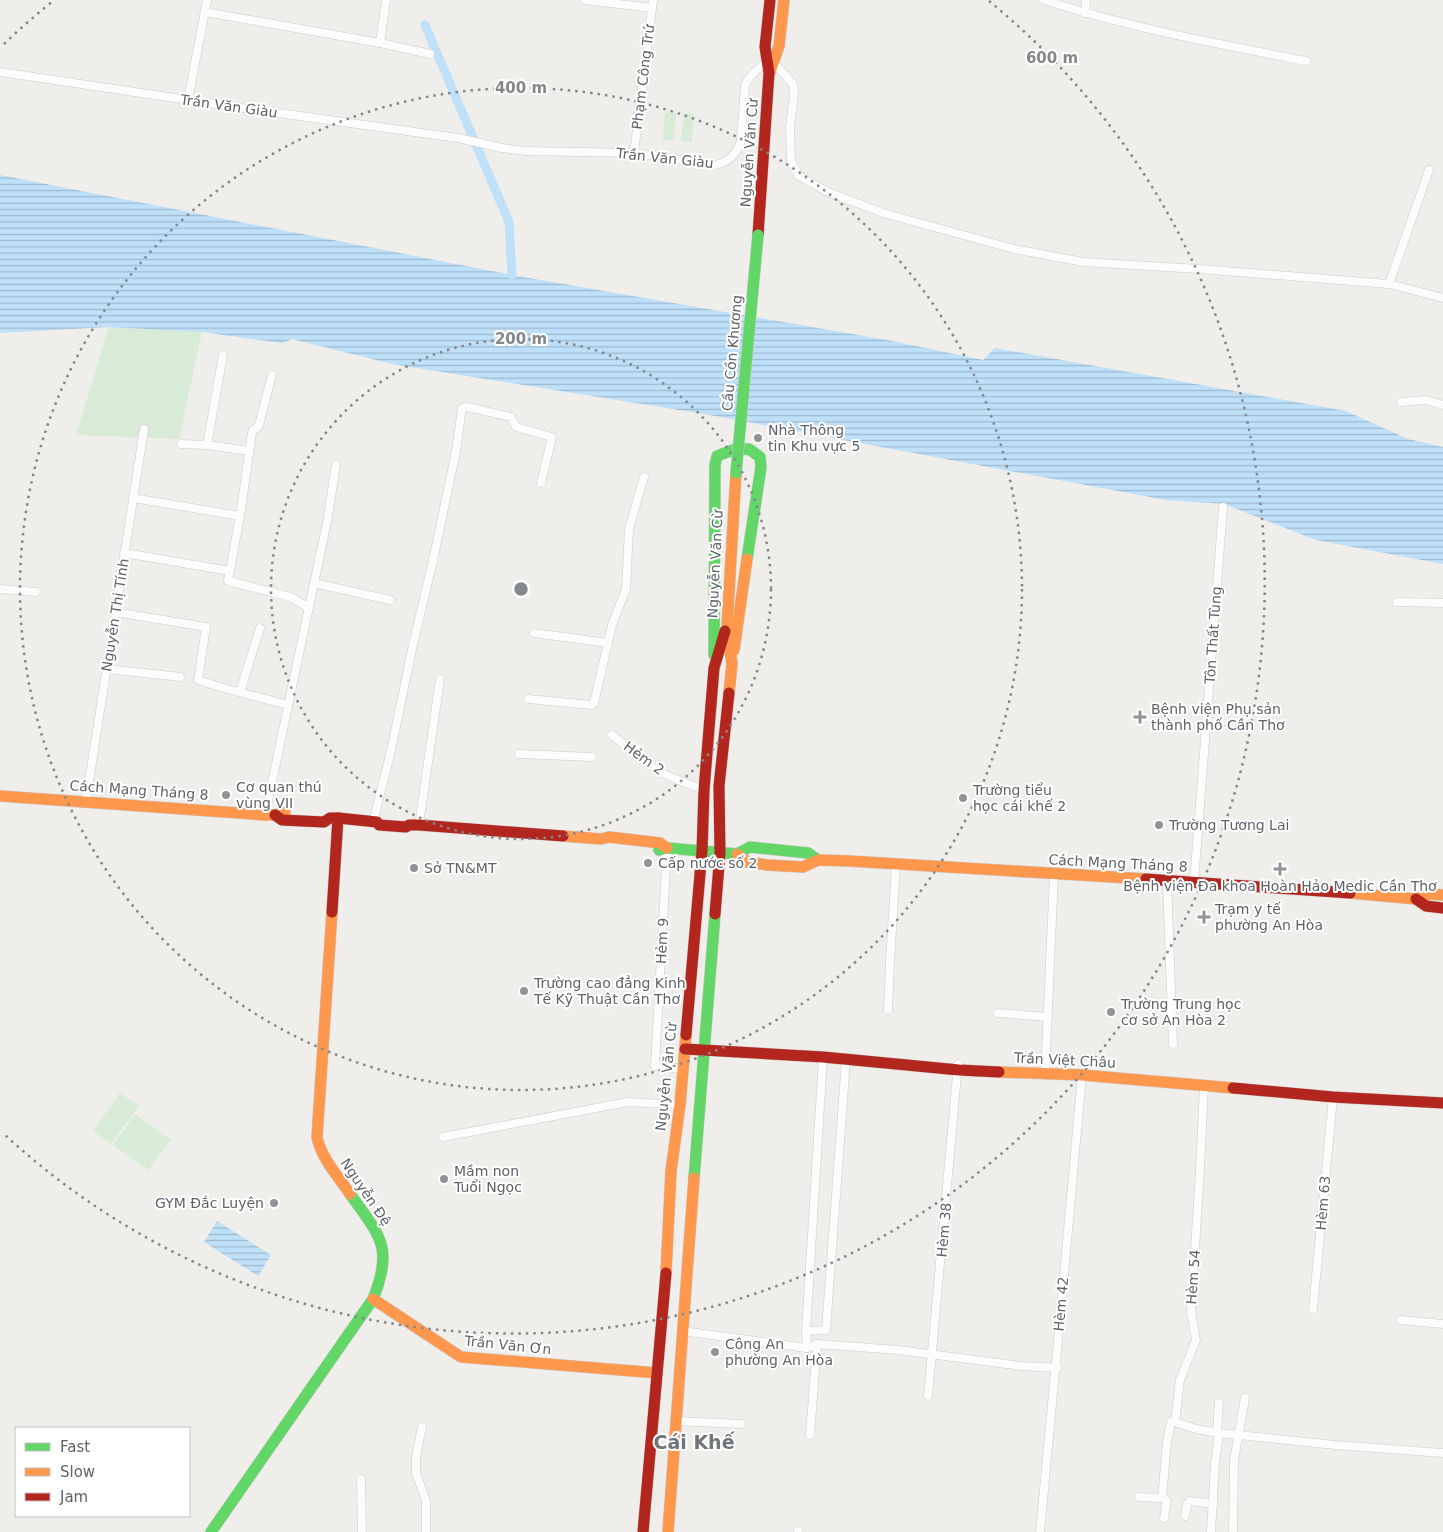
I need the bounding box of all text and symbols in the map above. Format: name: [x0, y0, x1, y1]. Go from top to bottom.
street label: Phạm Công Trứ: [629, 22, 658, 130]
text: 600 m: [1026, 49, 1078, 67]
text: 400 m: [495, 79, 547, 97]
street label: Trần Văn Giàu: [178, 91, 279, 121]
street label: Nguyễn Văn Cừ: [737, 97, 761, 208]
street label: Trần Văn Giàu: [615, 145, 714, 171]
street label: Cầu Cồn Khương: [719, 294, 745, 412]
text: 200 m: [495, 330, 547, 348]
place label: Nhà Thông tin Khu vực 5: [768, 422, 860, 454]
marker: Nhà Thông tin Khu vực 5: [752, 432, 764, 444]
street label: Nguyễn Văn Cừ: [704, 508, 726, 619]
street label: Nguyễn Thị Tính: [98, 557, 132, 673]
centre of rings: [512, 580, 530, 598]
street label: Tôn Thất Tùng: [1202, 586, 1224, 685]
place label: Bệnh viện Phụ sản thành phố Cần Thơ: [1151, 701, 1285, 733]
marker: Bệnh viện Phụ sản thành phố Cần Thơ: [1133, 710, 1147, 724]
street label: Hẻm 2: [621, 738, 667, 778]
street label: Cách Mạng Tháng 8: [69, 777, 209, 803]
place label: Cơ quan thú vùng VII: [236, 779, 322, 811]
place label: Trường tiểu học cái khế 2: [972, 782, 1066, 814]
marker: Cơ quan thú vùng VII: [220, 789, 232, 801]
marker: Trường tiểu học cái khế 2: [957, 792, 969, 804]
place label: Trường Tương Lai: [1168, 817, 1289, 833]
marker: Trường Tương Lai: [1153, 819, 1165, 831]
street label: Cách Mạng Tháng 8: [1048, 851, 1188, 875]
place label: Cấp nước số 2: [658, 855, 757, 871]
marker: Cấp nước số 2: [642, 857, 654, 869]
place label: Sở TN&MT: [424, 860, 497, 876]
marker: Sở TN&MT: [408, 862, 420, 874]
marker: Bệnh viện Đa khoa Hoàn Hảo Medic Cần Thơ: [1273, 862, 1287, 876]
place label: Bệnh viện Đa khoa Hoàn Hảo Medic Cần Thơ: [1123, 878, 1437, 894]
place label: Trạm y tế phường An Hòa: [1214, 901, 1323, 933]
marker: Trạm y tế phường An Hòa: [1197, 910, 1211, 924]
street label: Hẻm 9: [653, 918, 671, 964]
place label: Trường cao đẳng Kinh Tế Kỹ Thuật Cần Thơ: [533, 975, 686, 1007]
marker: Trường cao đẳng Kinh Tế Kỹ Thuật Cần Thơ: [518, 985, 530, 997]
place label: Trường Trung học cơ sở An Hòa 2: [1120, 996, 1241, 1028]
marker: Trường Trung học cơ sở An Hòa 2: [1105, 1006, 1117, 1018]
street label: Nguyễn Văn Cừ: [652, 1021, 680, 1132]
street label: Trần Việt Châu: [1013, 1049, 1116, 1071]
street label: Nguyễn Đệ: [338, 1155, 394, 1229]
place label: Mầm non Tuổi Ngọc: [453, 1163, 522, 1195]
marker: Mầm non Tuổi Ngọc: [438, 1173, 450, 1185]
street label: Hèm 63: [1313, 1175, 1333, 1231]
place label: GYM Đắc Luyện: [155, 1195, 264, 1211]
marker: GYM Đắc Luyện: [268, 1197, 280, 1209]
street label: Hèm 38: [934, 1202, 954, 1258]
street label: Hèm 54: [1183, 1249, 1203, 1305]
street label: Hèm 42: [1051, 1276, 1071, 1332]
street label: Trần Văn Ơn: [463, 1332, 552, 1358]
place label: Công An phường An Hòa: [725, 1336, 833, 1368]
marker: Công An phường An Hòa: [709, 1346, 721, 1358]
legend: [15, 1427, 190, 1517]
district label: Cái Khế: [653, 1431, 736, 1453]
text: Fast: [60, 1438, 90, 1456]
text: Slow: [60, 1463, 95, 1481]
text: Jam: [59, 1488, 88, 1506]

